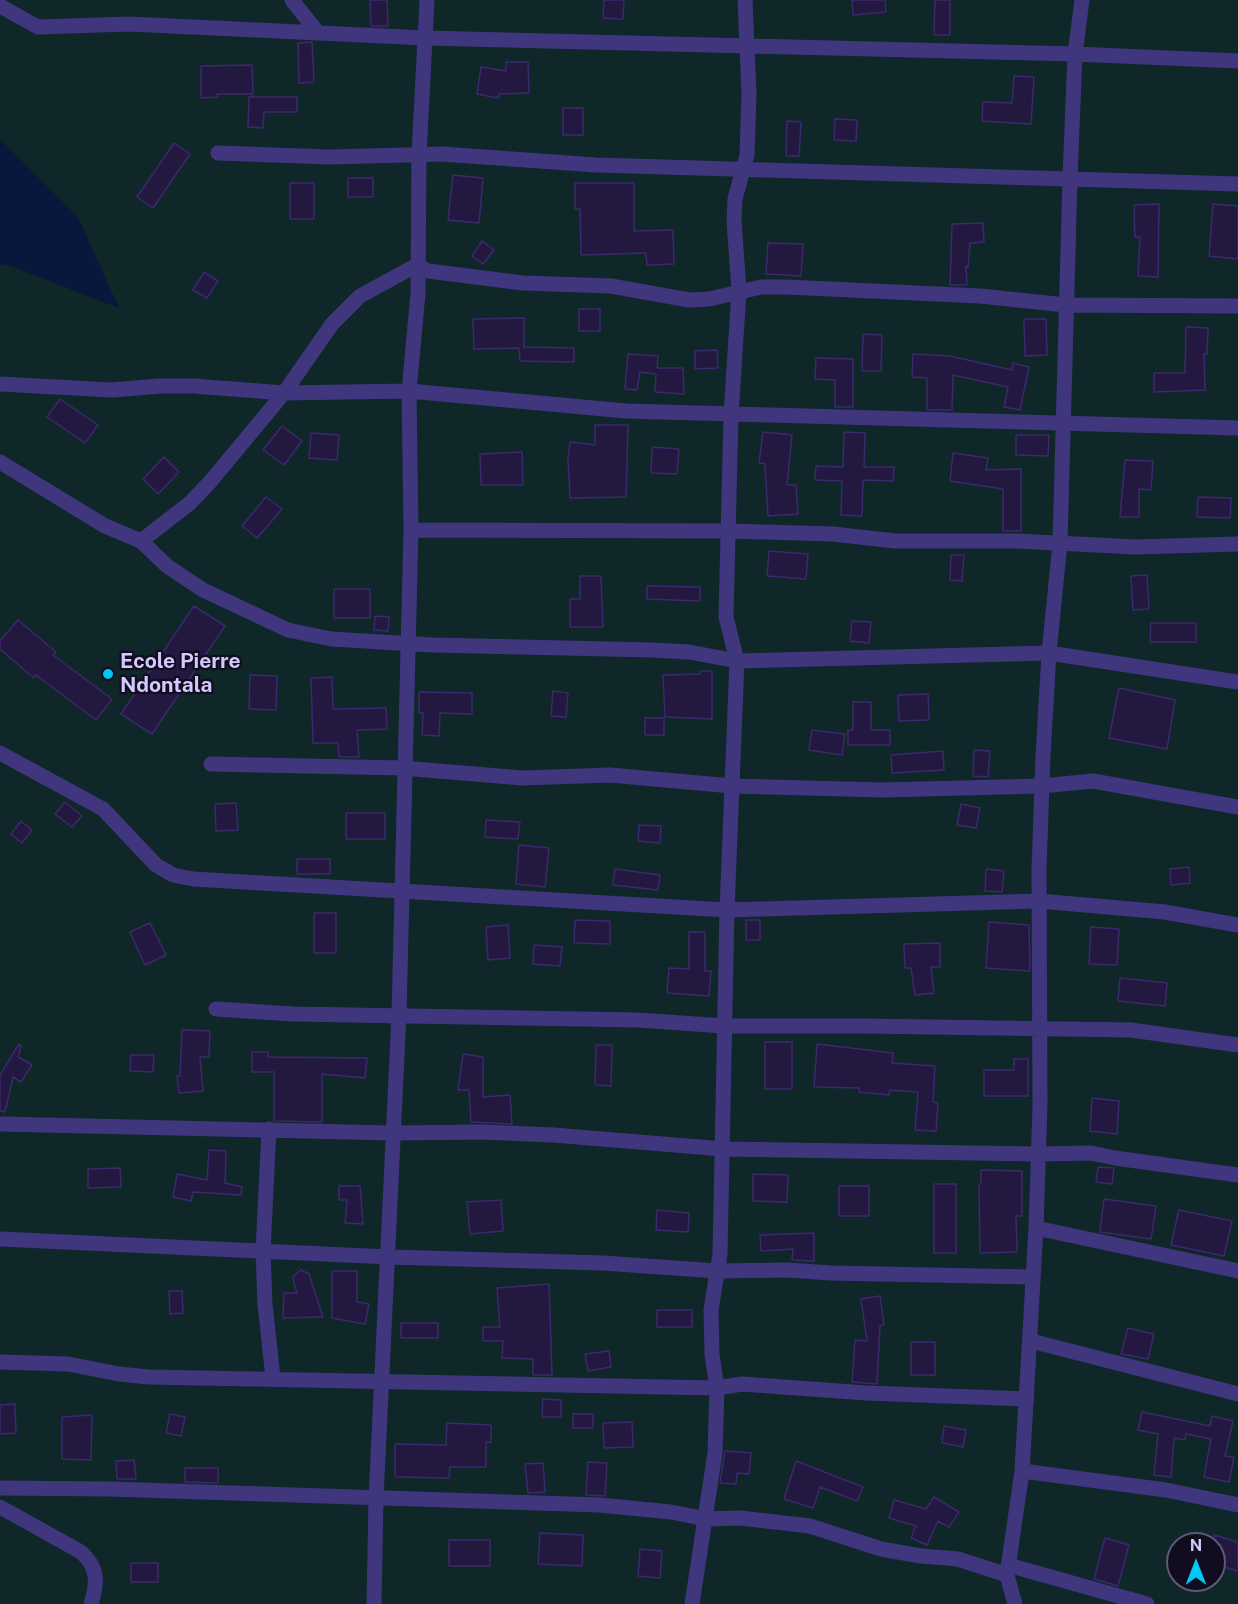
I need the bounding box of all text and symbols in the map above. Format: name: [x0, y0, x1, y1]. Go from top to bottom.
place label: Ecole Pierre Ndontala: [120, 649, 241, 699]
marker: Ecole Pierre Ndontala: [101, 667, 115, 681]
north arrow: [1166, 1532, 1226, 1592]
text: N: [1190, 1536, 1202, 1555]

